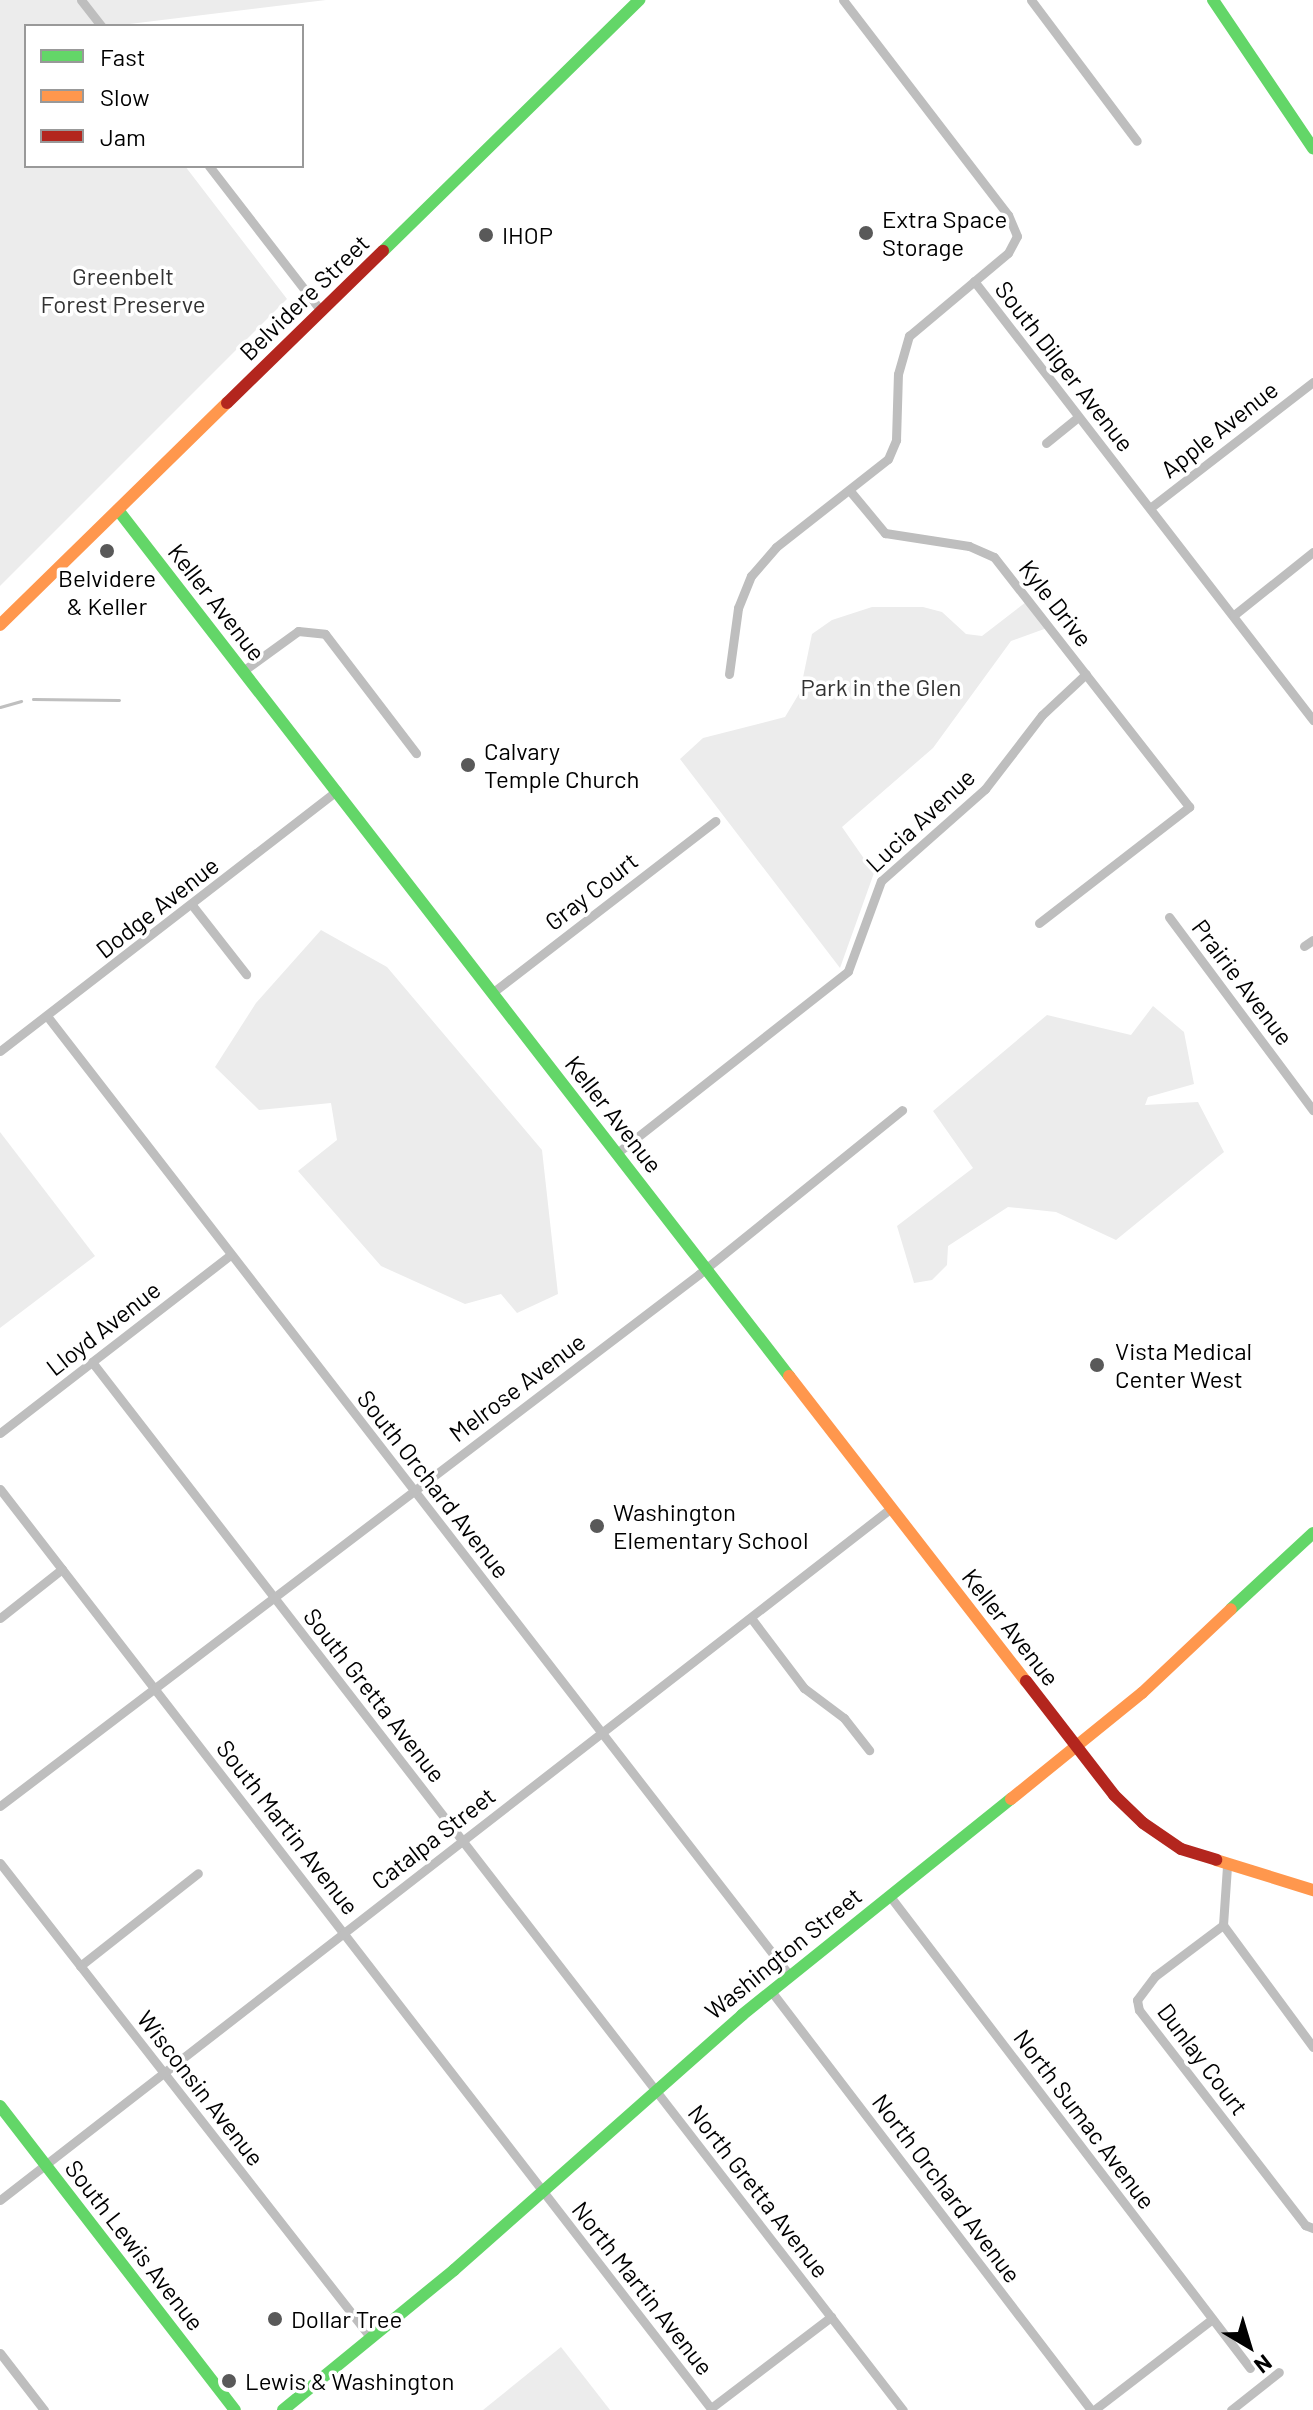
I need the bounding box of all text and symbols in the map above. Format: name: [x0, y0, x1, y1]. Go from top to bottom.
legend: [24, 24, 304, 168]
text: Fast: [100, 42, 145, 71]
text: Slow: [100, 82, 149, 111]
text: Jam: [100, 122, 146, 151]
place label: Extra Space Storage: [882, 205, 1007, 261]
place label: IHOP: [502, 221, 553, 249]
marker: Extra Space Storage: [857, 224, 875, 242]
marker: IHOP: [477, 226, 495, 244]
street label: Belvidere Street: [233, 228, 375, 366]
park label: Greenbelt Forest Preserve: [41, 262, 205, 318]
street label: South Dilger Avenue: [990, 275, 1140, 457]
street label: Apple Avenue: [1155, 374, 1283, 484]
street label: Keller Avenue: [162, 538, 272, 666]
marker: Belvidere & Keller: [98, 542, 116, 560]
street label: Kyle Drive: [1013, 554, 1099, 652]
place label: Belvidere & Keller: [58, 564, 156, 620]
park label: Park in the Glen: [801, 673, 961, 701]
place label: Calvary Temple Church: [484, 737, 639, 793]
marker: Calvary Temple Church: [459, 756, 477, 774]
street label: Lucia Avenue: [860, 762, 980, 878]
street label: Gray Court: [539, 846, 643, 936]
street label: Dodge Avenue: [90, 850, 224, 964]
street label: Prairie Avenue: [1186, 913, 1300, 1051]
street label: Keller Avenue: [559, 1050, 669, 1178]
street label: Lloyd Avenue: [40, 1275, 166, 1381]
street label: Melrose Avenue: [443, 1327, 591, 1447]
place label: Vista Medical Center West: [1115, 1337, 1252, 1393]
marker: Vista Medical Center West: [1086, 1354, 1108, 1376]
street label: South Orchard Avenue: [352, 1384, 516, 1584]
place label: Washington Elementary School: [613, 1498, 808, 1554]
marker: Washington Elementary School: [588, 1517, 606, 1535]
street label: Keller Avenue: [956, 1563, 1066, 1691]
street label: South Gretta Avenue: [298, 1602, 452, 1788]
street label: South Martin Avenue: [211, 1734, 365, 1920]
street label: Catalpa Street: [365, 1781, 501, 1895]
street label: Washington Street: [699, 1881, 867, 2025]
street label: Dunlay Court: [1152, 1998, 1254, 2120]
street label: Wisconsin Avenue: [132, 2005, 270, 2171]
street label: North Sumac Avenue: [1008, 2024, 1162, 2214]
street label: North Orchard Avenue: [867, 2088, 1027, 2288]
street label: North Gretta Avenue: [683, 2099, 835, 2283]
street label: South Lewis Avenue: [59, 2154, 211, 2336]
street label: North Martin Avenue: [566, 2196, 720, 2380]
place label: Dollar Tree: [291, 2305, 402, 2333]
north arrow: [1209, 2306, 1289, 2386]
marker: Dollar Tree: [266, 2310, 284, 2328]
text: N: [1250, 2350, 1278, 2380]
place label: Lewis & Washington: [245, 2367, 454, 2395]
marker: Lewis & Washington: [220, 2372, 238, 2390]

